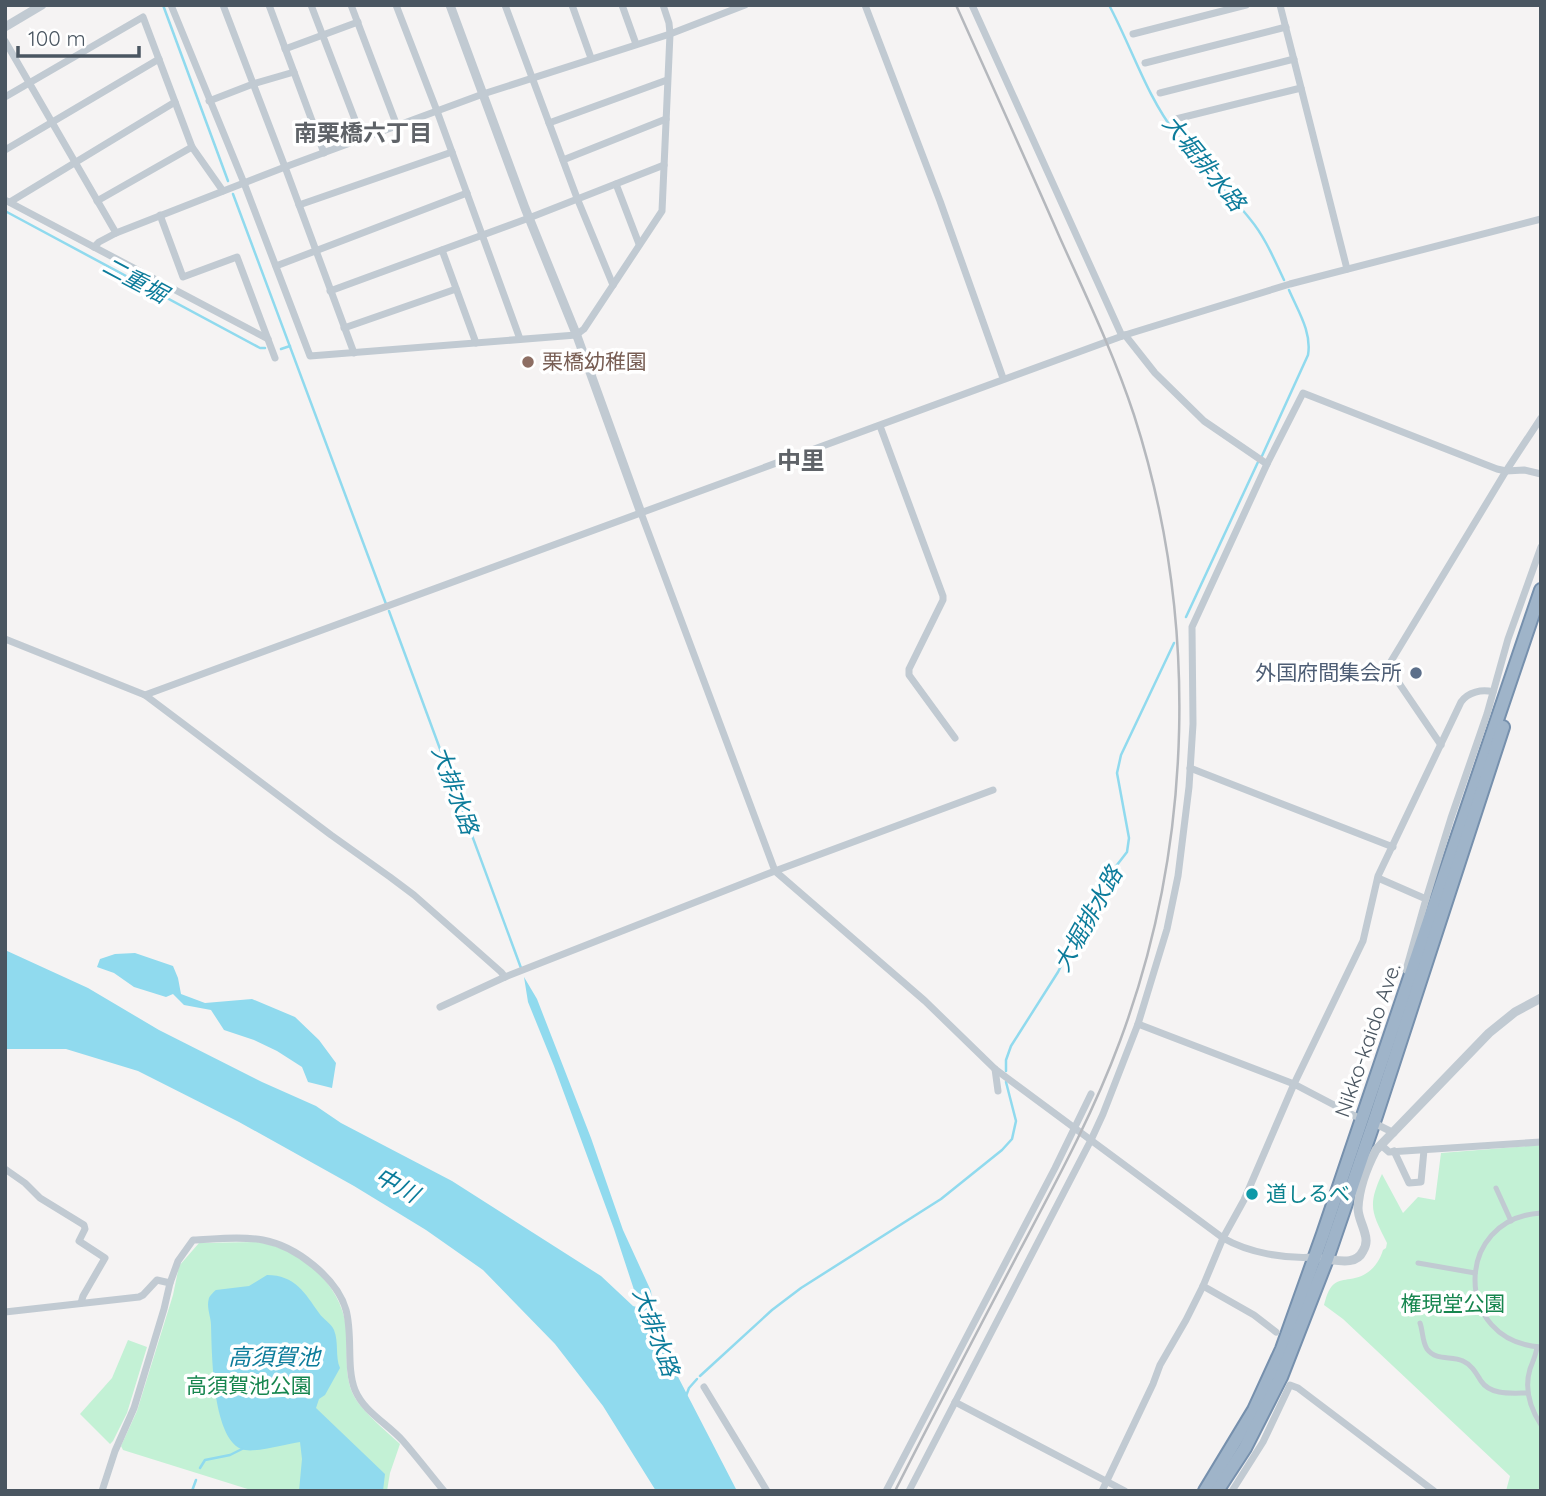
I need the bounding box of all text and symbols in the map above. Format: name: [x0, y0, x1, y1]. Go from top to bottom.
scale bar: [18, 14, 138, 58]
text: 100 m: [28, 25, 86, 51]
water label: 大堀排水路: [1157, 109, 1253, 218]
district label: 南栗橋六丁目: [294, 118, 432, 147]
water label: 二重堀: [98, 251, 175, 310]
place label: 栗橋幼稚園: [542, 348, 647, 374]
marker: 栗橋幼稚園: [520, 354, 536, 370]
district label: 中里: [777, 445, 825, 475]
place label: 外国府間集会所: [1255, 659, 1402, 685]
marker: 外国府間集会所: [1408, 665, 1424, 681]
water label: 大排水路: [426, 742, 486, 840]
water label: 大堀排水路: [1047, 860, 1129, 976]
street label: Nikko-kaido Ave.: [1328, 959, 1406, 1120]
water label: 中川: [370, 1161, 427, 1210]
place label: 道しるべ: [1266, 1180, 1350, 1206]
marker: 道しるべ: [1244, 1186, 1260, 1202]
water label: 大排水路: [627, 1284, 687, 1382]
park label: 権現堂公園: [1401, 1290, 1506, 1316]
water label: 高須賀池: [228, 1342, 322, 1371]
park label: 高須賀池公園: [186, 1372, 312, 1398]

